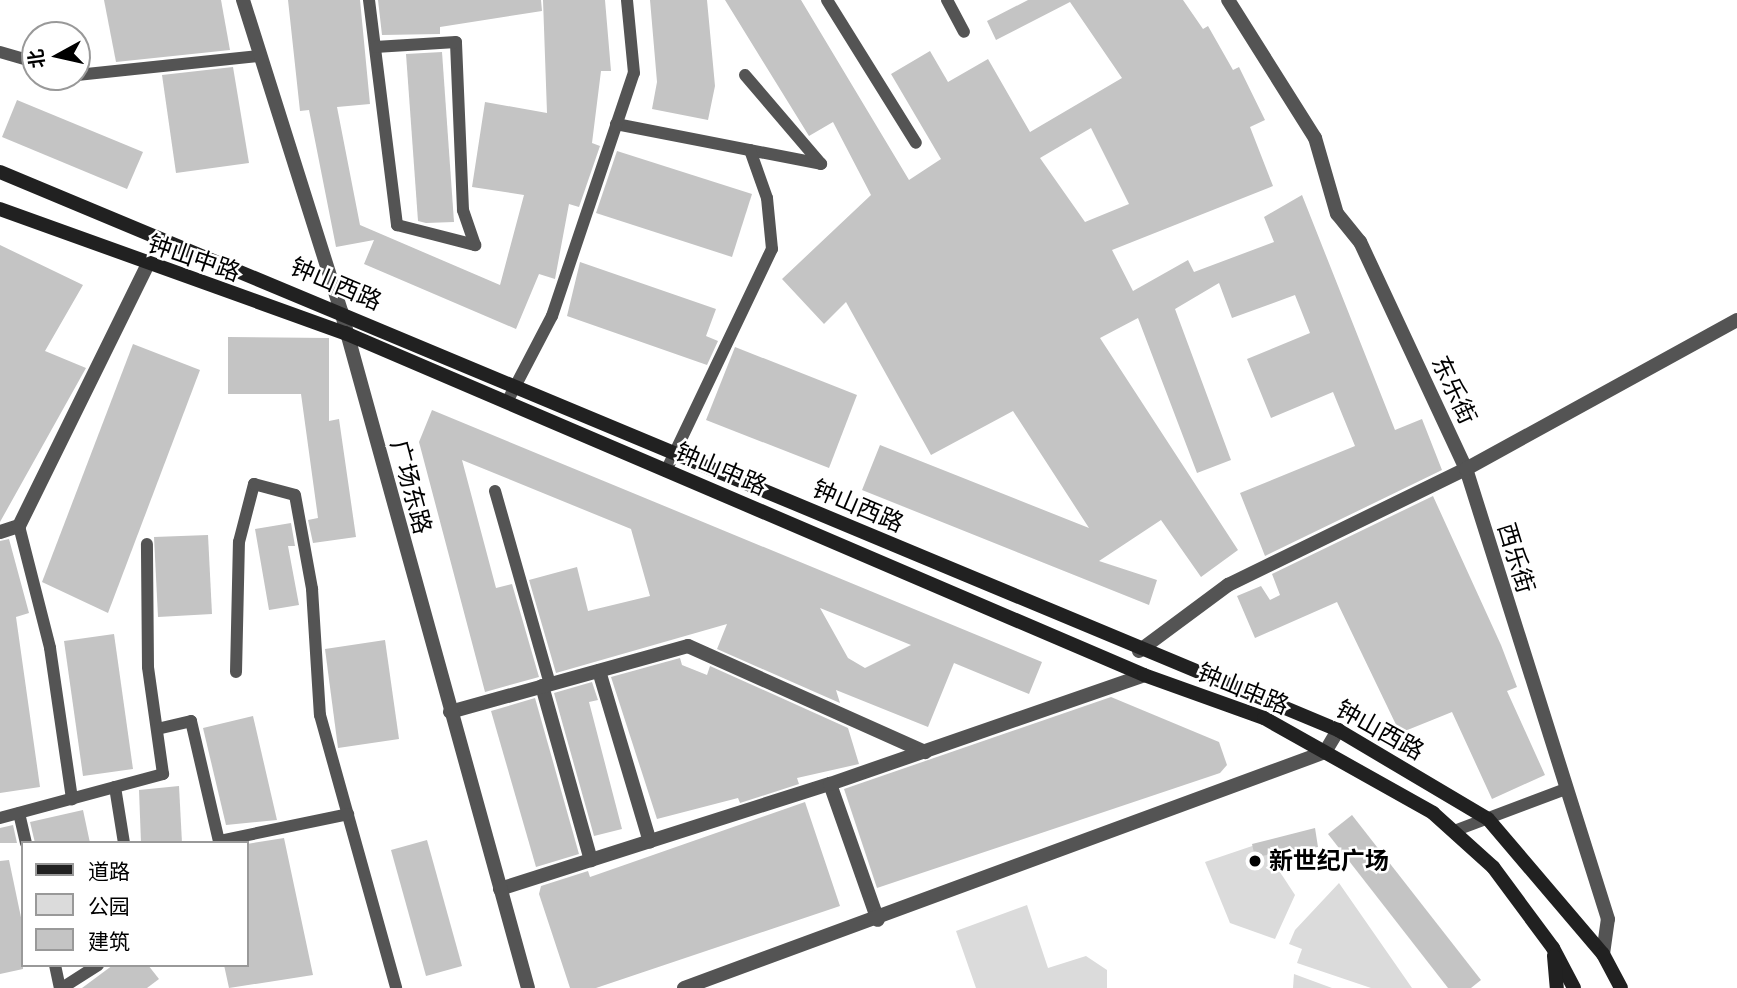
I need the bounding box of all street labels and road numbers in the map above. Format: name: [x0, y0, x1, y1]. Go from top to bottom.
street label: 钟山中路: [144, 229, 244, 287]
street label: 钟山西路: [286, 252, 386, 316]
street label: 东乐街: [1426, 351, 1482, 429]
street label: 广场东路: [385, 437, 437, 537]
street label: 钟山中路: [671, 437, 771, 501]
street label: 钟山西路: [808, 474, 908, 538]
street label: 西乐街: [1492, 519, 1540, 597]
street label: 钟山中路: [1193, 658, 1293, 720]
street label: 钟山西路: [1331, 694, 1429, 766]

